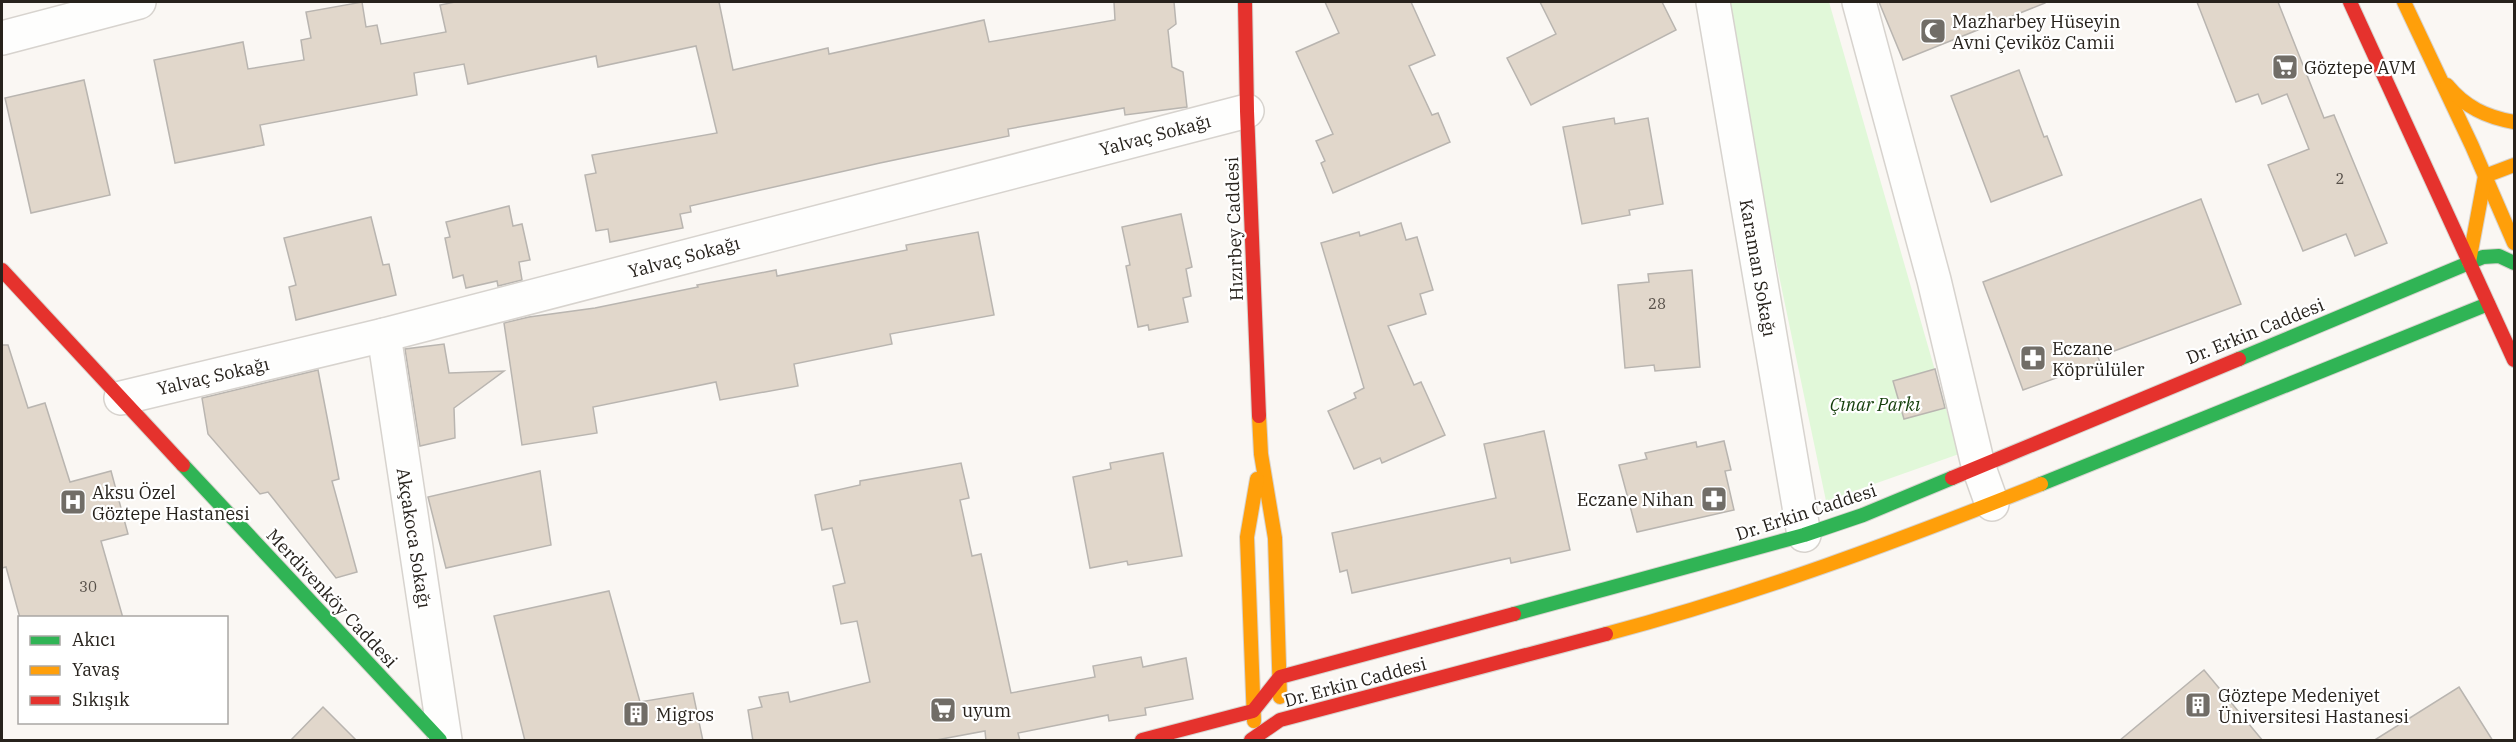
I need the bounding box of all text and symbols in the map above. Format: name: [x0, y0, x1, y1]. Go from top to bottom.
place label: Mazharbey Hüseyin Avni Çeviköz Camii: [1952, 10, 2120, 54]
mosque icon: Mazharbey Hüseyin Avni Çeviköz Camii: [1918, 16, 1948, 46]
supermarket icon: Göztepe AVM: [2270, 52, 2300, 82]
place label: Göztepe AVM: [2304, 56, 2416, 79]
street label: Yalvaç Sokağı: [1097, 109, 1214, 161]
street label: Hızırbey Caddesi: [1220, 156, 1248, 301]
house number: 2: [2335, 169, 2345, 188]
street label: Karaman Sokağı: [1735, 197, 1781, 339]
street label: Yalvaç Sokağı: [626, 231, 743, 283]
street label: Dr. Erkin Caddesi: [2183, 293, 2328, 369]
house number: 28: [1648, 294, 1666, 313]
place label: Eczane Köprülüler: [2052, 337, 2145, 381]
pharmacy icon: Eczane Köprülüler: [2018, 343, 2048, 373]
street label: Yalvaç Sokağı: [155, 352, 272, 400]
park label: Çınar Parkı: [1830, 393, 1921, 416]
street label: Akçakoca Sokağı: [392, 466, 436, 610]
street label: Dr. Erkin Caddesi: [1733, 478, 1880, 546]
place label: Aksu Özel Göztepe Hastanesi: [92, 481, 250, 525]
pharmacy icon: Eczane Nihan: [1699, 484, 1729, 514]
hospital icon: Aksu Özel Göztepe Hastanesi: [58, 487, 88, 517]
place label: Eczane Nihan: [1577, 488, 1694, 511]
street label: Merdivenköy Caddesi: [262, 524, 403, 673]
house number: 30: [79, 577, 97, 596]
legend: [18, 616, 228, 724]
text: Akıcı: [72, 628, 116, 651]
street label: Dr. Erkin Caddesi: [1281, 652, 1429, 712]
text: Yavaş: [72, 658, 120, 681]
place label: Göztepe Medeniyet Üniversitesi Hastanesi: [2218, 684, 2409, 728]
text: Sıkışık: [72, 688, 130, 711]
building icon: Göztepe Medeniyet Üniversitesi Hastanesi: [2183, 690, 2213, 720]
supermarket icon: uyum: [928, 695, 958, 725]
building icon: Migros: [621, 699, 651, 729]
place label: uyum: [962, 699, 1011, 722]
place label: Migros: [656, 703, 714, 726]

